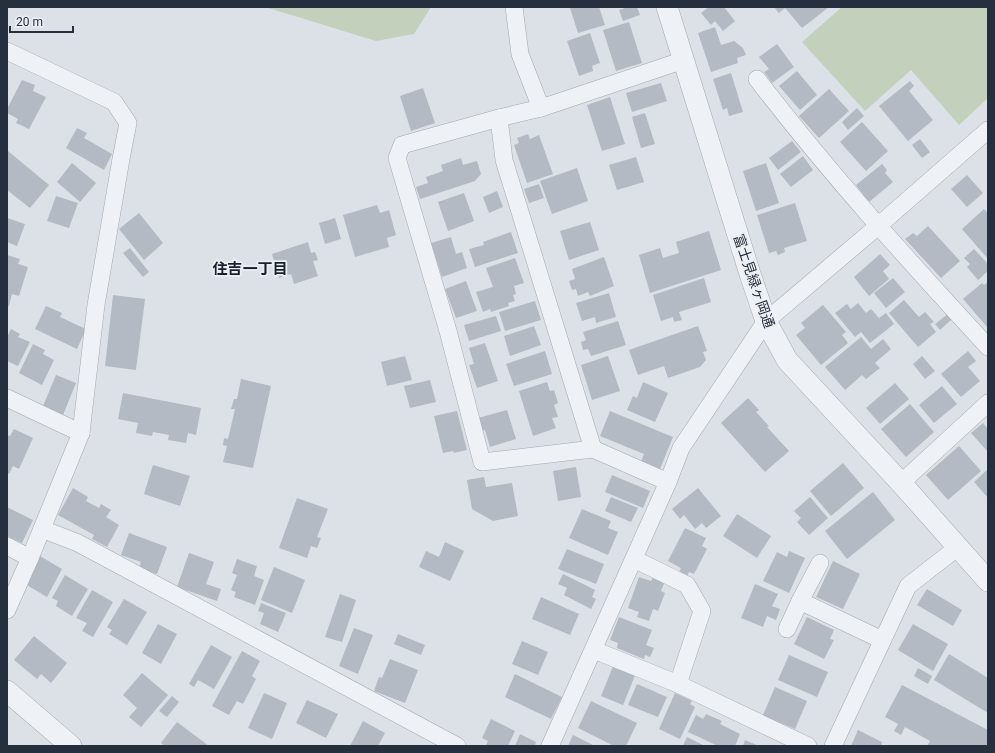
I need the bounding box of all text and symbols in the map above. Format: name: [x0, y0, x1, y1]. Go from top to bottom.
scale bar: [10, 8, 73, 34]
text: 20 m: [16, 15, 43, 29]
street label: 富士見緑ヶ岡通: [730, 232, 778, 330]
district label: 住吉一丁目: [212, 260, 288, 278]

